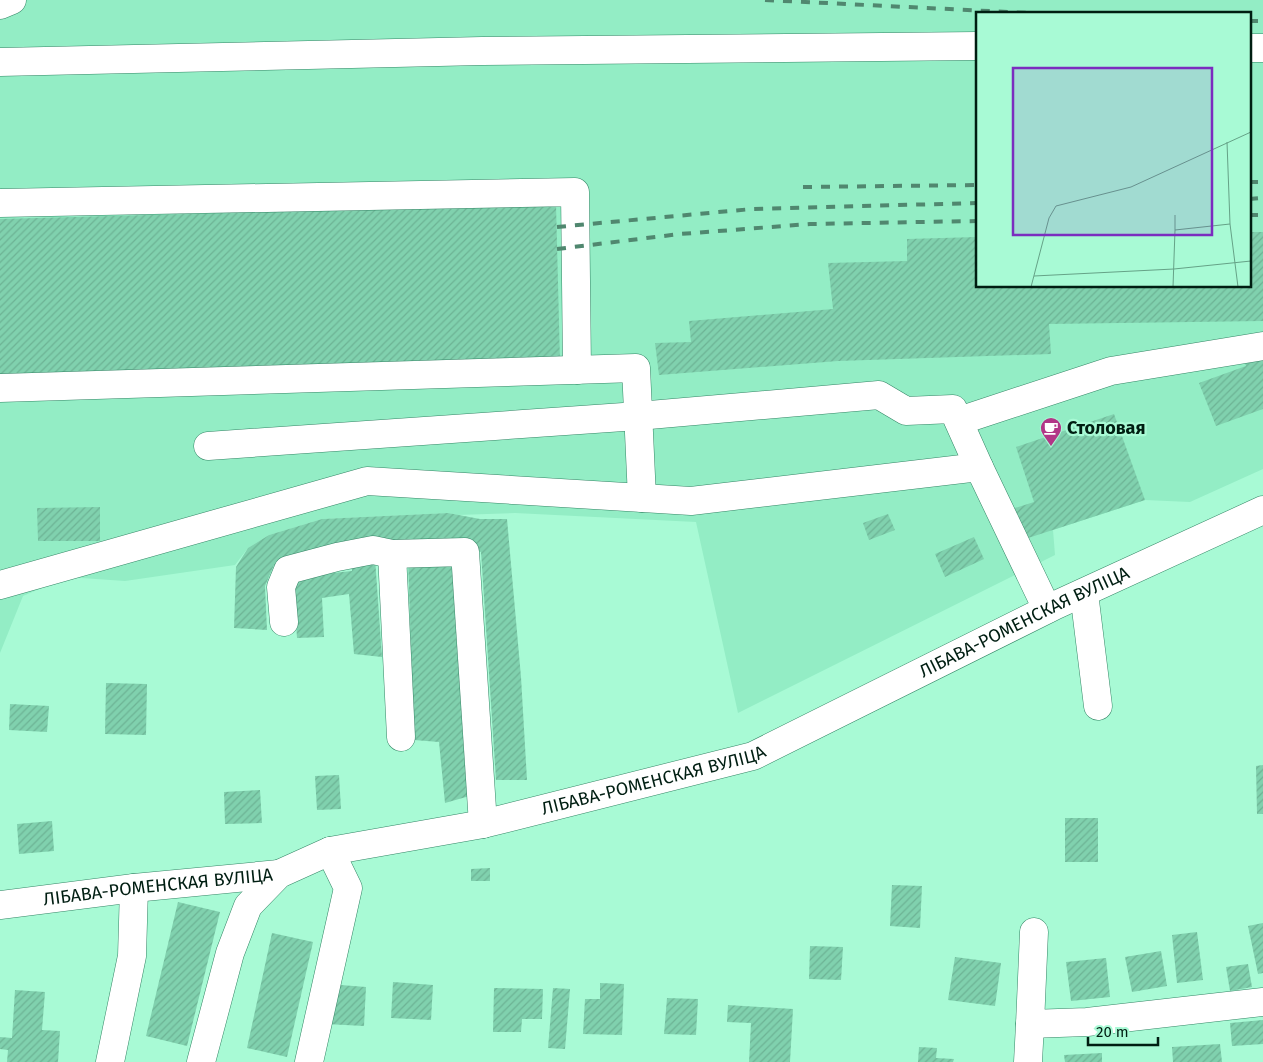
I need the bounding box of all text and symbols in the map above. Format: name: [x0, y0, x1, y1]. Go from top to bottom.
inset map: [976, 12, 1250, 288]
cafe icon: Столовая: [1039, 416, 1063, 447]
place label: Столовая: [1067, 417, 1145, 439]
street label: ЛІБАВА-РОМЕНСКАЯ ВУЛІЦА: [916, 562, 1133, 682]
street label: ЛІБАВА-РОМЕНСКАЯ ВУЛІЦА: [539, 740, 770, 820]
street label: ЛІБАВА-РОМЕНСКАЯ ВУЛІЦА: [42, 864, 274, 910]
scale bar: [1088, 1014, 1158, 1046]
text: 20 m: [1096, 1023, 1129, 1041]

